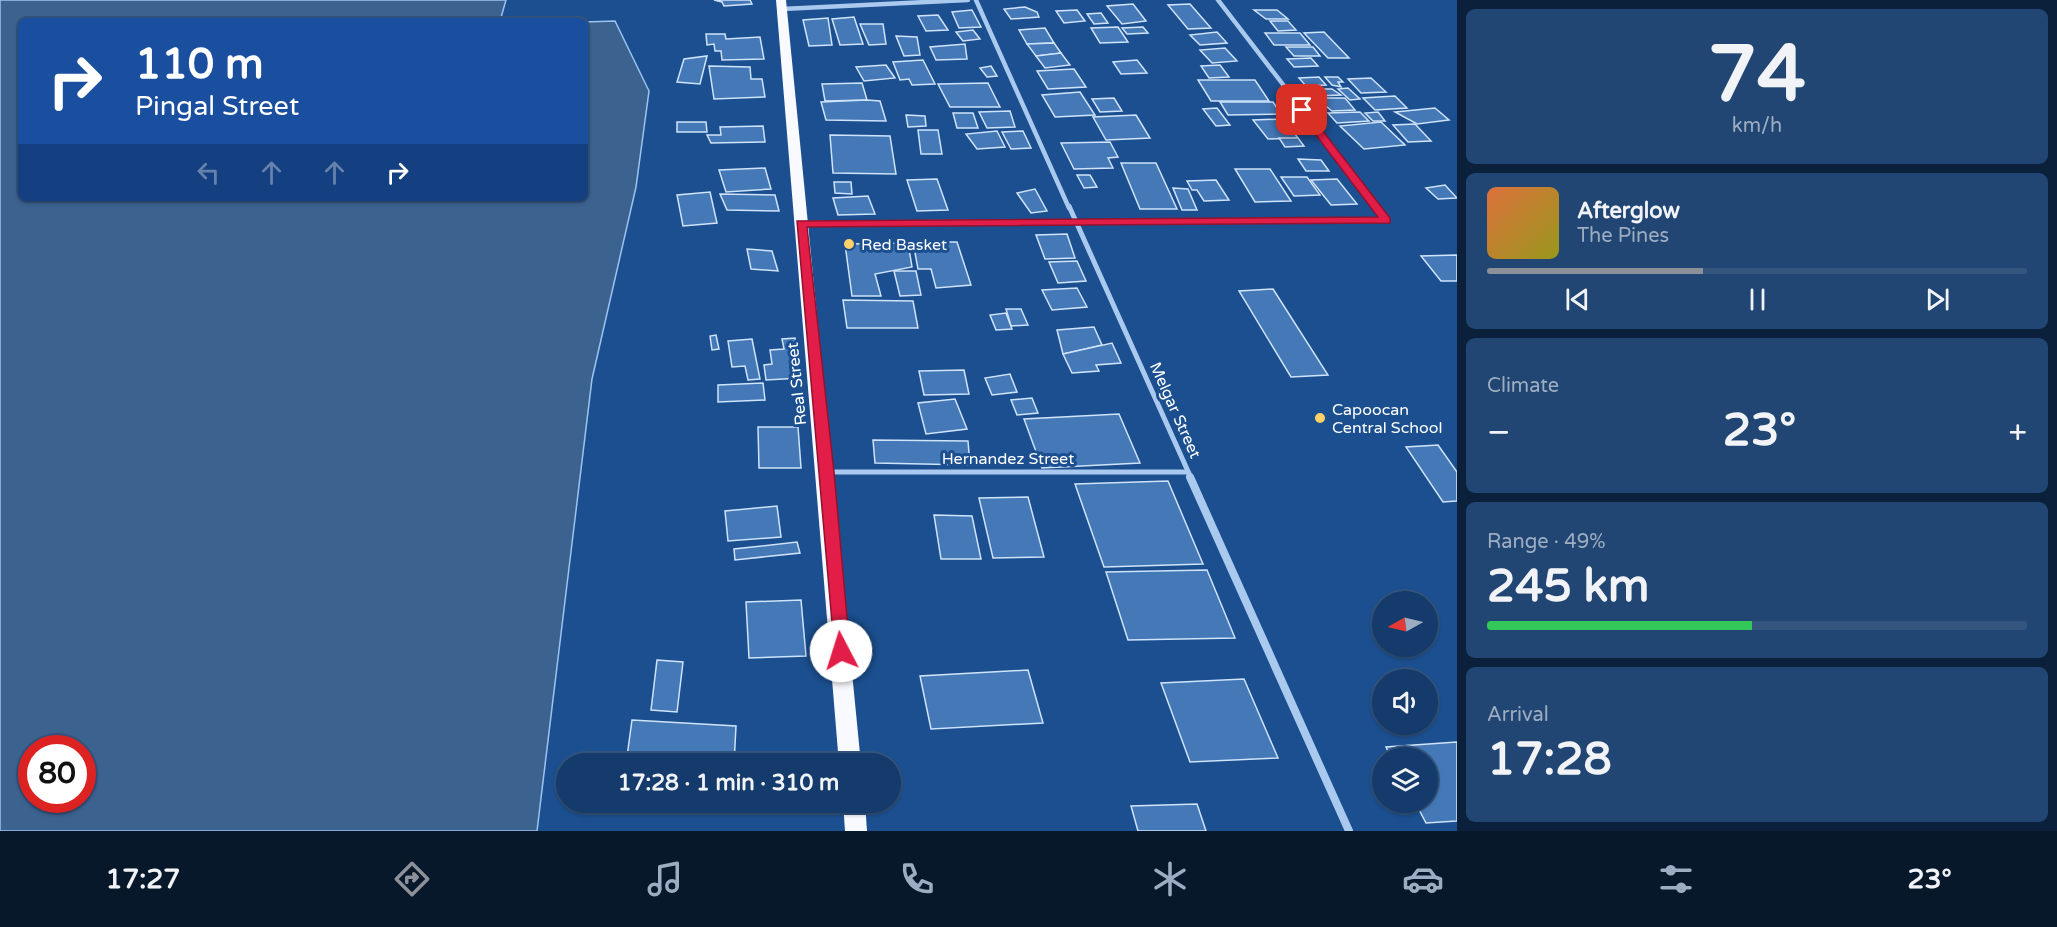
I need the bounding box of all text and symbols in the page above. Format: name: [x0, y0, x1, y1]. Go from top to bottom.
text: 74: [1708, 28, 1806, 122]
text: 110 m: [135, 39, 264, 90]
icon: right: [36, 42, 114, 120]
pin: [1276, 84, 1327, 135]
text: Pingal Street: [135, 90, 299, 123]
icon: arrive: [1285, 93, 1318, 126]
text: km/h: [1732, 114, 1782, 138]
icon: left: [192, 156, 225, 189]
icon: ahead: [255, 156, 288, 189]
icon: ahead: [318, 156, 351, 189]
icon: right: [381, 156, 414, 189]
text: Afterglow: [1577, 198, 1680, 224]
text: The Pines: [1577, 224, 1669, 248]
place label: Red Basket: [861, 235, 947, 255]
marker: Red Basket: [842, 237, 856, 251]
icon: previous: [1561, 283, 1594, 316]
icon: pause: [1741, 283, 1774, 316]
icon: next: [1921, 283, 1954, 316]
street label: Real Street: [783, 341, 811, 426]
street label: Melgar Street: [1145, 359, 1205, 462]
text: Climate: [1487, 374, 1559, 398]
place label: Capoocan Central School: [1332, 400, 1442, 438]
text: 23°: [1723, 404, 1796, 458]
marker: Capoocan Central School: [1313, 411, 1327, 425]
text: −: [1487, 413, 1511, 452]
text: +: [2008, 413, 2027, 452]
street label: Hernandez Street: [942, 449, 1074, 469]
text: Range · 49%: [1487, 530, 1606, 554]
text: 245 km: [1487, 560, 1649, 614]
north arrow: [1372, 591, 1438, 657]
map controls: [1372, 591, 1438, 813]
position arrow: [809, 619, 873, 683]
button: sound: [1372, 669, 1438, 735]
text: Arrival: [1487, 703, 1549, 727]
text: 17:28: [1487, 733, 1612, 787]
speed limit sign: 80: [18, 735, 96, 813]
button: layers: [1372, 747, 1438, 813]
text: 17:28 · 1 min · 310 m: [618, 770, 839, 796]
icon: directions: [391, 858, 433, 900]
icon: music: [644, 858, 686, 900]
icon: phone: [896, 858, 938, 900]
icon: climate: [1149, 858, 1191, 900]
icon: car: [1402, 858, 1444, 900]
icon: filters: [1655, 858, 1697, 900]
text: 17:27: [105, 863, 180, 896]
text: 23°: [1907, 863, 1952, 896]

